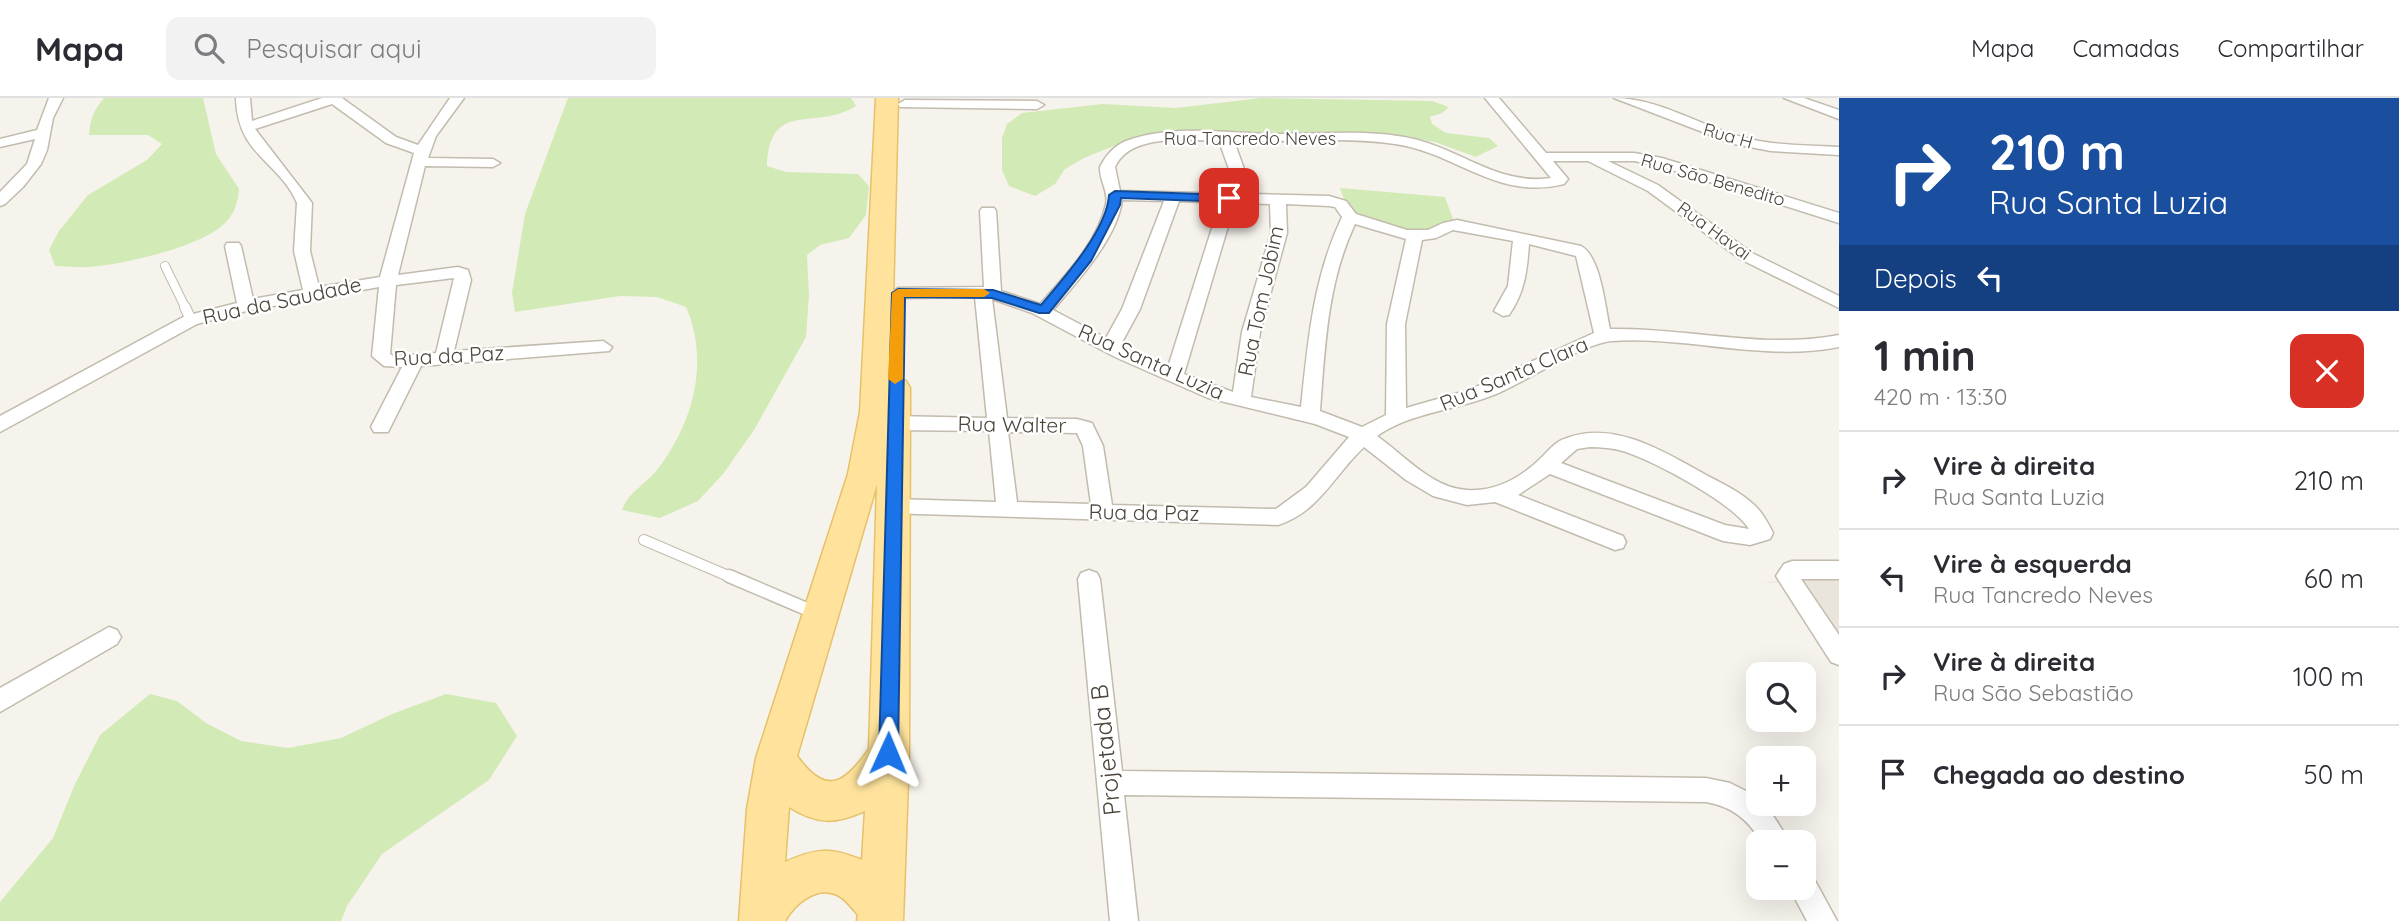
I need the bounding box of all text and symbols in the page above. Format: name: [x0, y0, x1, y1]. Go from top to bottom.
search box: [166, 17, 656, 80]
text: Mapa: [35, 28, 124, 69]
icon: search: [190, 29, 228, 67]
text: Pesquisar aqui: [246, 32, 422, 65]
text: Mapa: [1971, 33, 2034, 63]
text: Camadas: [2072, 33, 2179, 63]
text: Compartilhar: [2217, 33, 2364, 63]
street label: Rua H: [1701, 117, 1756, 154]
text: 210 m: [1989, 121, 2125, 182]
icon: right: [1874, 126, 1965, 217]
street label: Rua Tancredo Neves: [1164, 127, 1336, 150]
street label: Rua Sāo Benedito: [1638, 148, 1788, 211]
pin: [1199, 168, 1259, 228]
icon: arrive: [1210, 179, 1248, 217]
text: Rua Santa Luzia: [1989, 182, 2228, 222]
street label: Rua Havai: [1673, 196, 1756, 265]
street label: Rua Tom Jobim: [1231, 223, 1289, 378]
icon: left: [1971, 259, 2009, 297]
text: Depois: [1874, 262, 1957, 295]
street label: Rua da Saudade: [200, 270, 364, 330]
street label: Rua Santa Luzia: [1074, 317, 1228, 405]
text: 1 min: [1874, 329, 1976, 382]
street label: Rua Santa Clara: [1436, 330, 1592, 416]
button: close: [2290, 334, 2364, 408]
street label: Rua da Paz: [393, 339, 505, 371]
text: 420 m · 13:30: [1874, 382, 2007, 411]
street label: Rua Walter: [957, 410, 1067, 438]
text: Vire à direita: [1933, 449, 2095, 482]
icon: right: [1874, 461, 1912, 499]
text: 210 m: [2294, 464, 2364, 497]
text: Rua Santa Luzia: [1933, 482, 2105, 511]
street label: Rua da Paz: [1088, 498, 1200, 526]
text: Vire à esquerda: [1933, 547, 2132, 580]
icon: left: [1874, 559, 1912, 597]
text: 60 m: [2304, 562, 2364, 595]
text: Rua Tancredo Neves: [1933, 580, 2153, 609]
text: Vire à direita: [1933, 645, 2095, 678]
icon: right: [1874, 657, 1912, 695]
text: 100 m: [2293, 660, 2364, 693]
map controls: [1746, 662, 1816, 900]
button: search: [1746, 662, 1816, 732]
text: Rua Sāo Sebastiāo: [1933, 678, 2134, 707]
street label: Projetada B: [1083, 683, 1127, 817]
position arrow: [851, 716, 925, 790]
button: +: [1746, 746, 1816, 816]
icon: arrive: [1874, 755, 1912, 793]
text: Chegada ao destino: [1933, 758, 2185, 791]
text: 50 m: [2304, 758, 2364, 791]
button: −: [1746, 830, 1816, 900]

